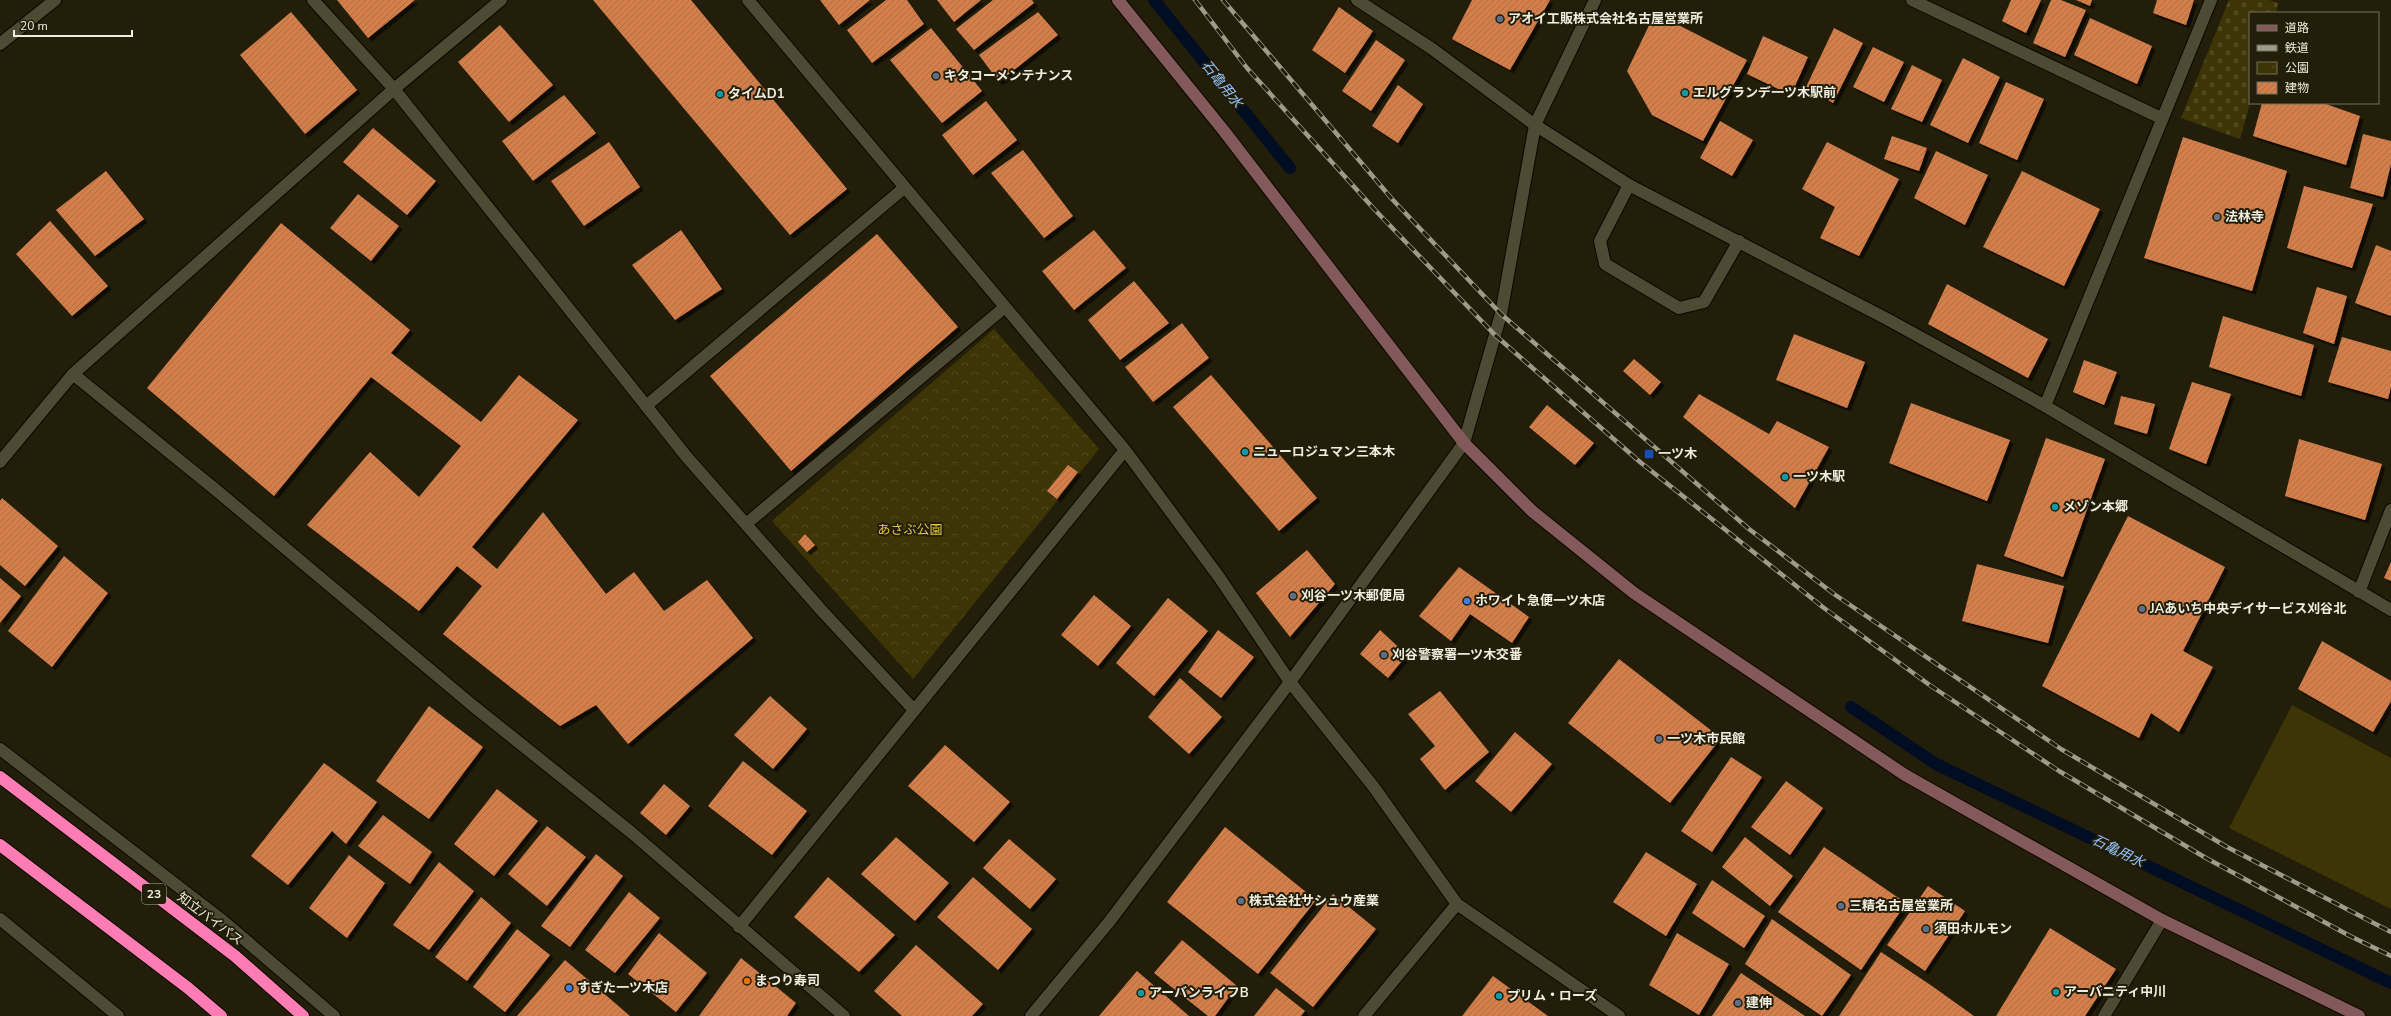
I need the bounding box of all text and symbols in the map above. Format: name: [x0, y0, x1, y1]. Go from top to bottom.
place label: アオイ工販株式会社名古屋営業所: [1508, 10, 1703, 28]
scale bar: [14, 12, 132, 38]
legend: [2249, 12, 2379, 104]
marker: アオイ工販株式会社名古屋営業所: [1495, 14, 1505, 24]
text: 20 m: [20, 18, 48, 34]
text: 道路: [2285, 20, 2309, 36]
text: 鉄道: [2285, 40, 2309, 56]
water label: 石亀用水: [1197, 56, 1248, 113]
text: 公園: [2285, 60, 2309, 76]
place label: キタコーメンテナンス: [944, 67, 1073, 85]
marker: キタコーメンテナンス: [931, 71, 941, 81]
text: 建物: [2285, 80, 2309, 96]
place label: エルグランデ一ツ木駅前: [1693, 84, 1836, 102]
place label: タイムD1: [728, 85, 785, 103]
marker: エルグランデ一ツ木駅前: [1680, 88, 1690, 98]
marker: タイムD1: [715, 89, 725, 99]
place label: 法林寺: [2225, 208, 2264, 226]
marker: 法林寺: [2212, 212, 2222, 222]
place label: ニューロジュマン三本木: [1253, 443, 1396, 461]
place label: 一ツ木: [1658, 445, 1698, 463]
marker: ニューロジュマン三本木: [1240, 447, 1250, 457]
marker: 一ツ木: [1643, 448, 1655, 460]
place label: 一ツ木駅: [1793, 468, 1845, 486]
marker: 一ツ木駅: [1780, 472, 1790, 482]
place label: メゾン本郷: [2063, 498, 2128, 516]
marker: メゾン本郷: [2050, 502, 2060, 512]
park label: あさぶ公園: [877, 521, 943, 539]
place label: 刈谷一ツ木郵便局: [1301, 587, 1405, 605]
marker: 刈谷一ツ木郵便局: [1288, 591, 1298, 601]
place label: ホワイト急便一ツ木店: [1475, 592, 1605, 610]
marker: ホワイト急便一ツ木店: [1462, 596, 1472, 606]
place label: JAあいち中央デイサービス刈谷北: [2149, 600, 2346, 618]
marker: JAあいち中央デイサービス刈谷北: [2137, 604, 2147, 614]
place label: 刈谷警察署一ツ木交番: [1392, 646, 1522, 664]
marker: 刈谷警察署一ツ木交番: [1379, 650, 1389, 660]
place label: 一ツ木市民館: [1667, 730, 1745, 748]
marker: 一ツ木市民館: [1654, 734, 1664, 744]
water label: 石亀用水: [2089, 830, 2149, 873]
road number: 23: [142, 884, 166, 904]
street label: 知立バイパス: [174, 888, 246, 950]
place label: 株式会社サシュウ産業: [1249, 892, 1379, 910]
marker: 株式会社サシュウ産業: [1236, 896, 1246, 906]
place label: 三精名古屋営業所: [1849, 897, 1953, 915]
marker: 三精名古屋営業所: [1836, 901, 1846, 911]
place label: 須田ホルモン: [1934, 920, 2012, 938]
marker: 須田ホルモン: [1921, 924, 1931, 934]
place label: まつり寿司: [755, 972, 820, 990]
marker: まつり寿司: [742, 976, 752, 986]
place label: すぎた一ツ木店: [577, 979, 668, 997]
marker: すぎた一ツ木店: [564, 983, 574, 993]
place label: アーバニティ中川: [2064, 983, 2166, 1001]
place label: アーバンライフB: [1149, 984, 1249, 1002]
place label: プリム・ローズ: [1507, 987, 1597, 1005]
marker: アーバニティ中川: [2051, 987, 2061, 997]
marker: アーバンライフB: [1136, 988, 1146, 998]
marker: プリム・ローズ: [1494, 991, 1504, 1001]
place label: 建伸: [1746, 994, 1772, 1012]
marker: 建伸: [1733, 998, 1743, 1008]

